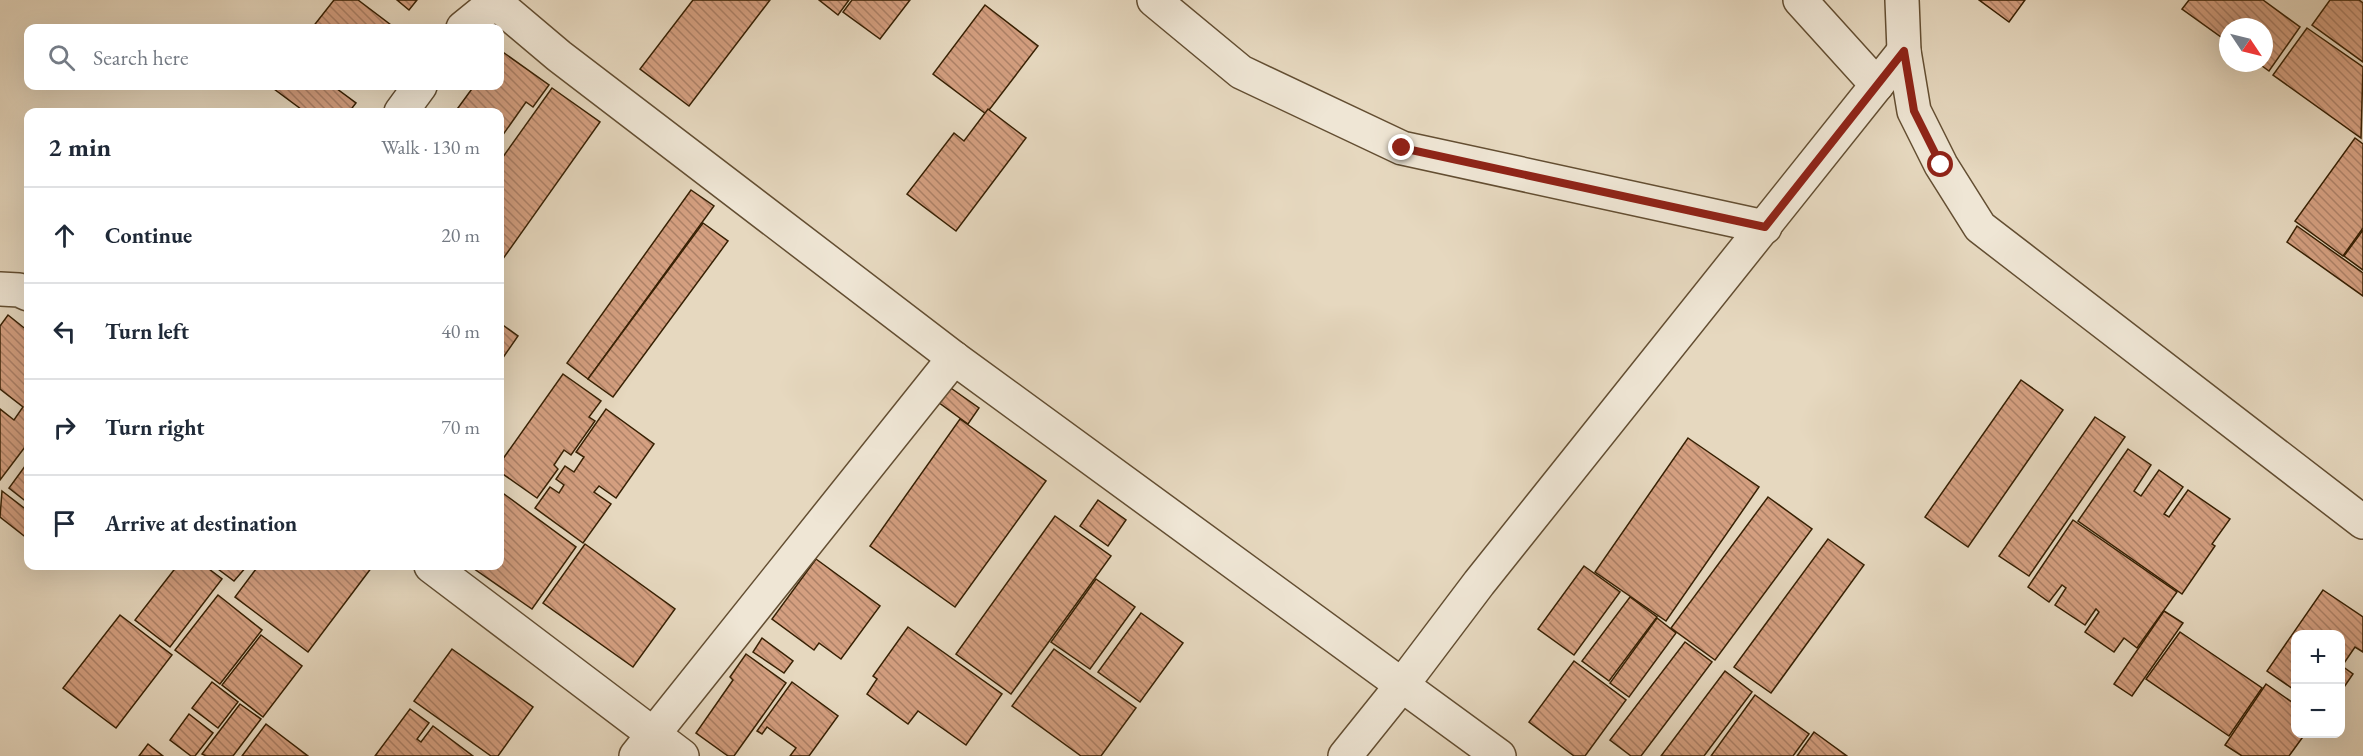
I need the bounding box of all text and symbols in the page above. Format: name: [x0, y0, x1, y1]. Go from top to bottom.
north arrow: [2219, 18, 2273, 72]
search box: [24, 24, 504, 90]
icon: search: [45, 41, 78, 74]
text: Search here: [93, 43, 188, 72]
text: 2 min: [48, 130, 111, 164]
text: Walk · 130 m: [381, 134, 480, 160]
route end: [1388, 134, 1414, 160]
route start: [1927, 151, 1953, 177]
icon: ahead: [48, 219, 81, 252]
text: Continue: [105, 221, 192, 250]
text: 20 m: [441, 222, 480, 248]
icon: left: [48, 315, 81, 348]
text: Turn left: [105, 317, 189, 346]
text: 40 m: [441, 318, 480, 344]
icon: right: [48, 411, 81, 444]
text: Turn right: [105, 413, 204, 442]
text: 70 m: [441, 414, 480, 440]
icon: arrive: [48, 507, 81, 540]
text: Arrive at destination: [105, 509, 297, 538]
map controls: [2291, 630, 2345, 738]
button: +: [2291, 630, 2345, 684]
button: −: [2291, 684, 2345, 738]

